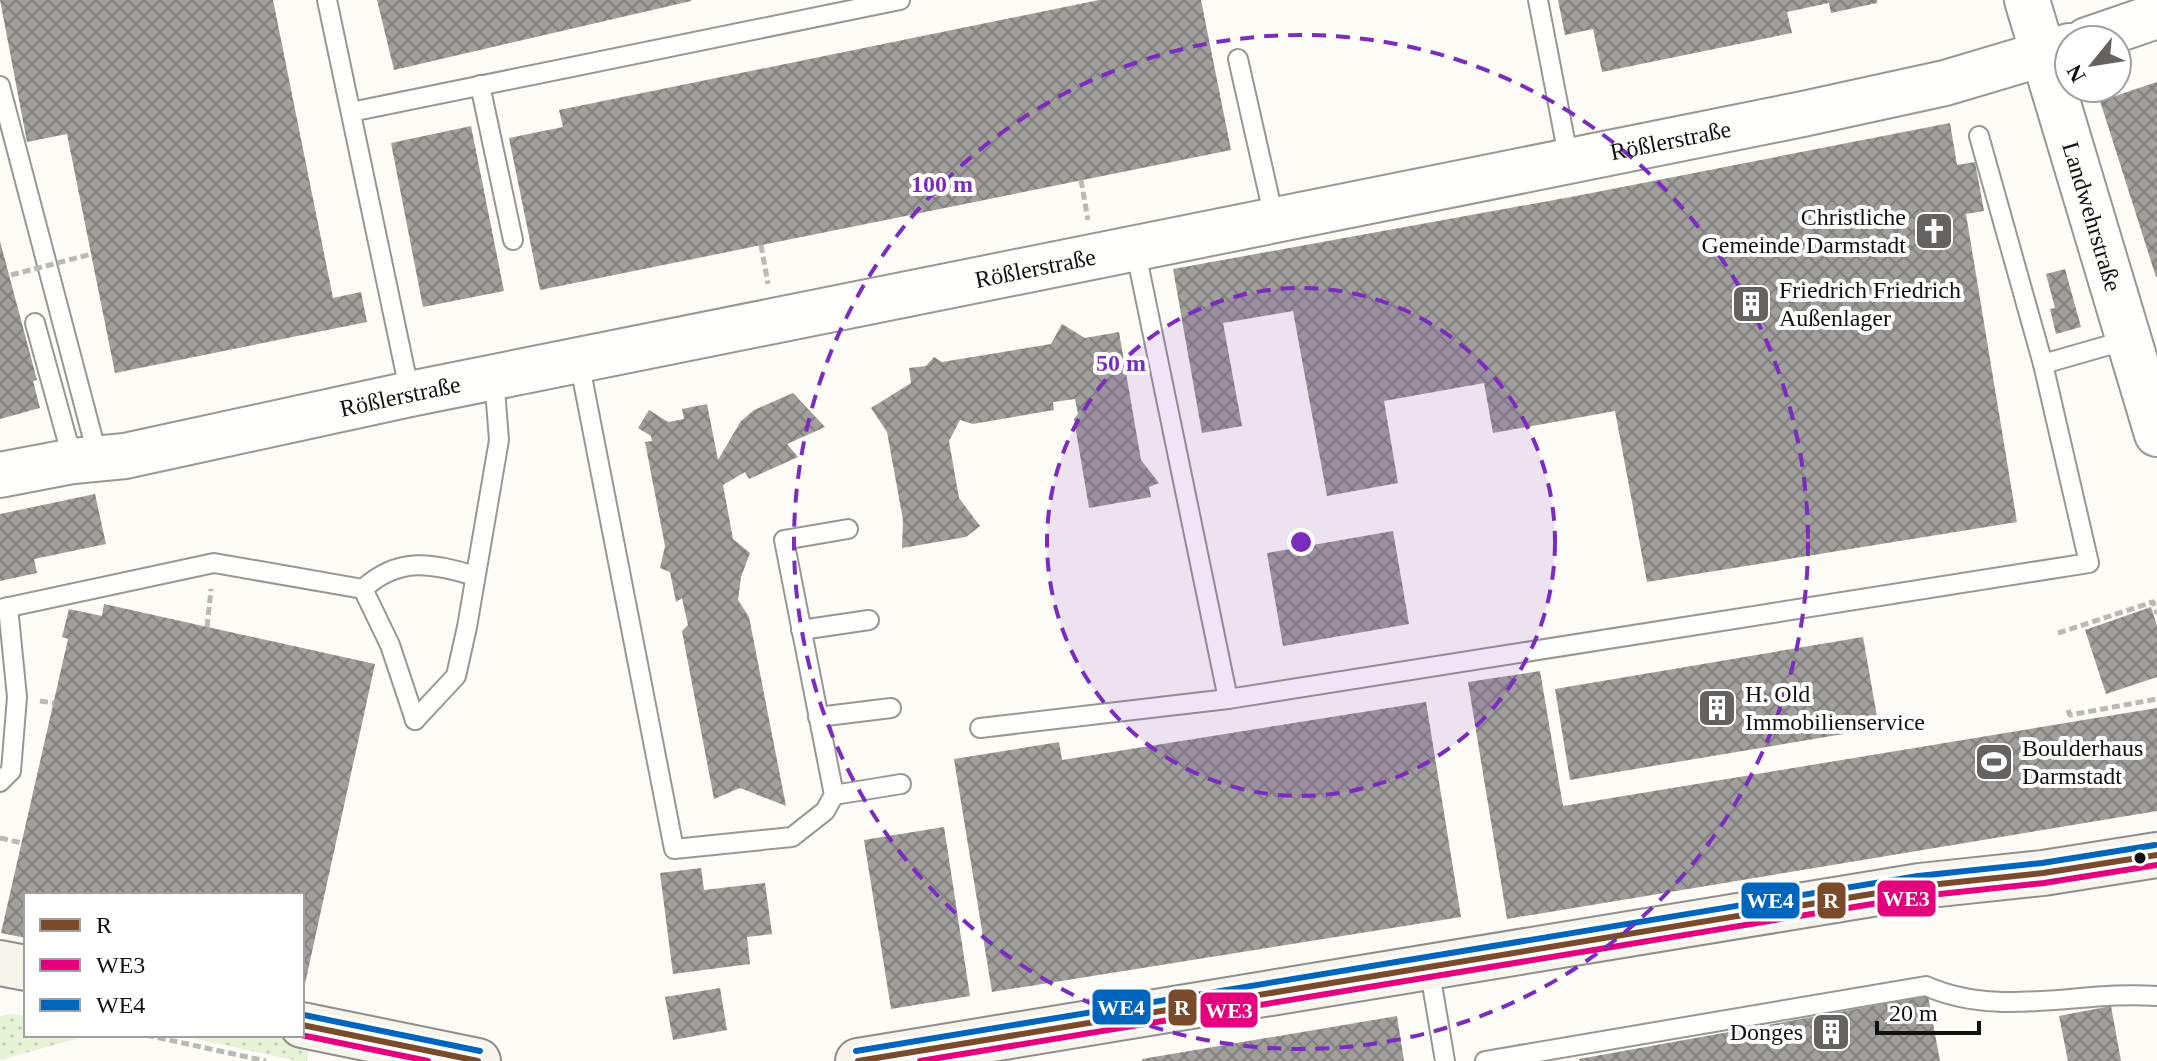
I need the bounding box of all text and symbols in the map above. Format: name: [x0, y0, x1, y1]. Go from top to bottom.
north arrow: [2053, 24, 2133, 104]
text: N: [2061, 61, 2091, 87]
street label: Rößlerstraße: [1608, 116, 1733, 165]
street label: Landwehrstraße: [2057, 139, 2126, 294]
text: 100 m: [911, 171, 973, 197]
place label: Christliche Gemeinde Darmstadt: [1701, 204, 1906, 258]
church icon: Christliche Gemeinde Darmstadt: [1913, 210, 1955, 252]
street label: Rößlerstraße: [973, 243, 1098, 293]
place label: Friedrich Friedrich Außenlager: [1779, 277, 1961, 331]
building icon: Friedrich Friedrich Außenlager: [1730, 283, 1772, 325]
text: 50 m: [1096, 350, 1146, 376]
street label: Rößlerstraße: [337, 371, 463, 422]
centre of rings: [1287, 528, 1315, 556]
place label: H. Old Immobilienservice: [1745, 681, 1925, 735]
building icon: H. Old Immobilienservice: [1696, 687, 1738, 729]
place label: Boulderhaus Darmstadt: [2022, 735, 2143, 789]
sports icon: Boulderhaus Darmstadt: [1973, 741, 2015, 783]
unlabelled marker: [2132, 850, 2148, 866]
line badge: WE3: [1876, 879, 1937, 918]
line badge: WE4: [1740, 881, 1801, 920]
line badge: R: [1816, 881, 1847, 920]
text: WE3: [1882, 886, 1930, 911]
text: WE4: [1746, 888, 1794, 913]
text: R: [1823, 888, 1840, 913]
legend: [24, 893, 304, 1037]
text: R: [96, 912, 112, 938]
text: WE3: [96, 952, 145, 978]
scale bar: [1877, 985, 1979, 1035]
line badge: WE4: [1091, 988, 1152, 1026]
line badge: R: [1167, 988, 1198, 1027]
line badge: WE3: [1199, 991, 1259, 1029]
text: WE4: [96, 992, 145, 1018]
text: WE4: [1097, 995, 1145, 1020]
text: R: [1174, 995, 1191, 1020]
text: WE3: [1205, 998, 1253, 1023]
text: 20 m: [1889, 1000, 1938, 1026]
building icon: Donges: [1810, 1011, 1852, 1053]
place label: Donges: [1730, 1019, 1803, 1045]

